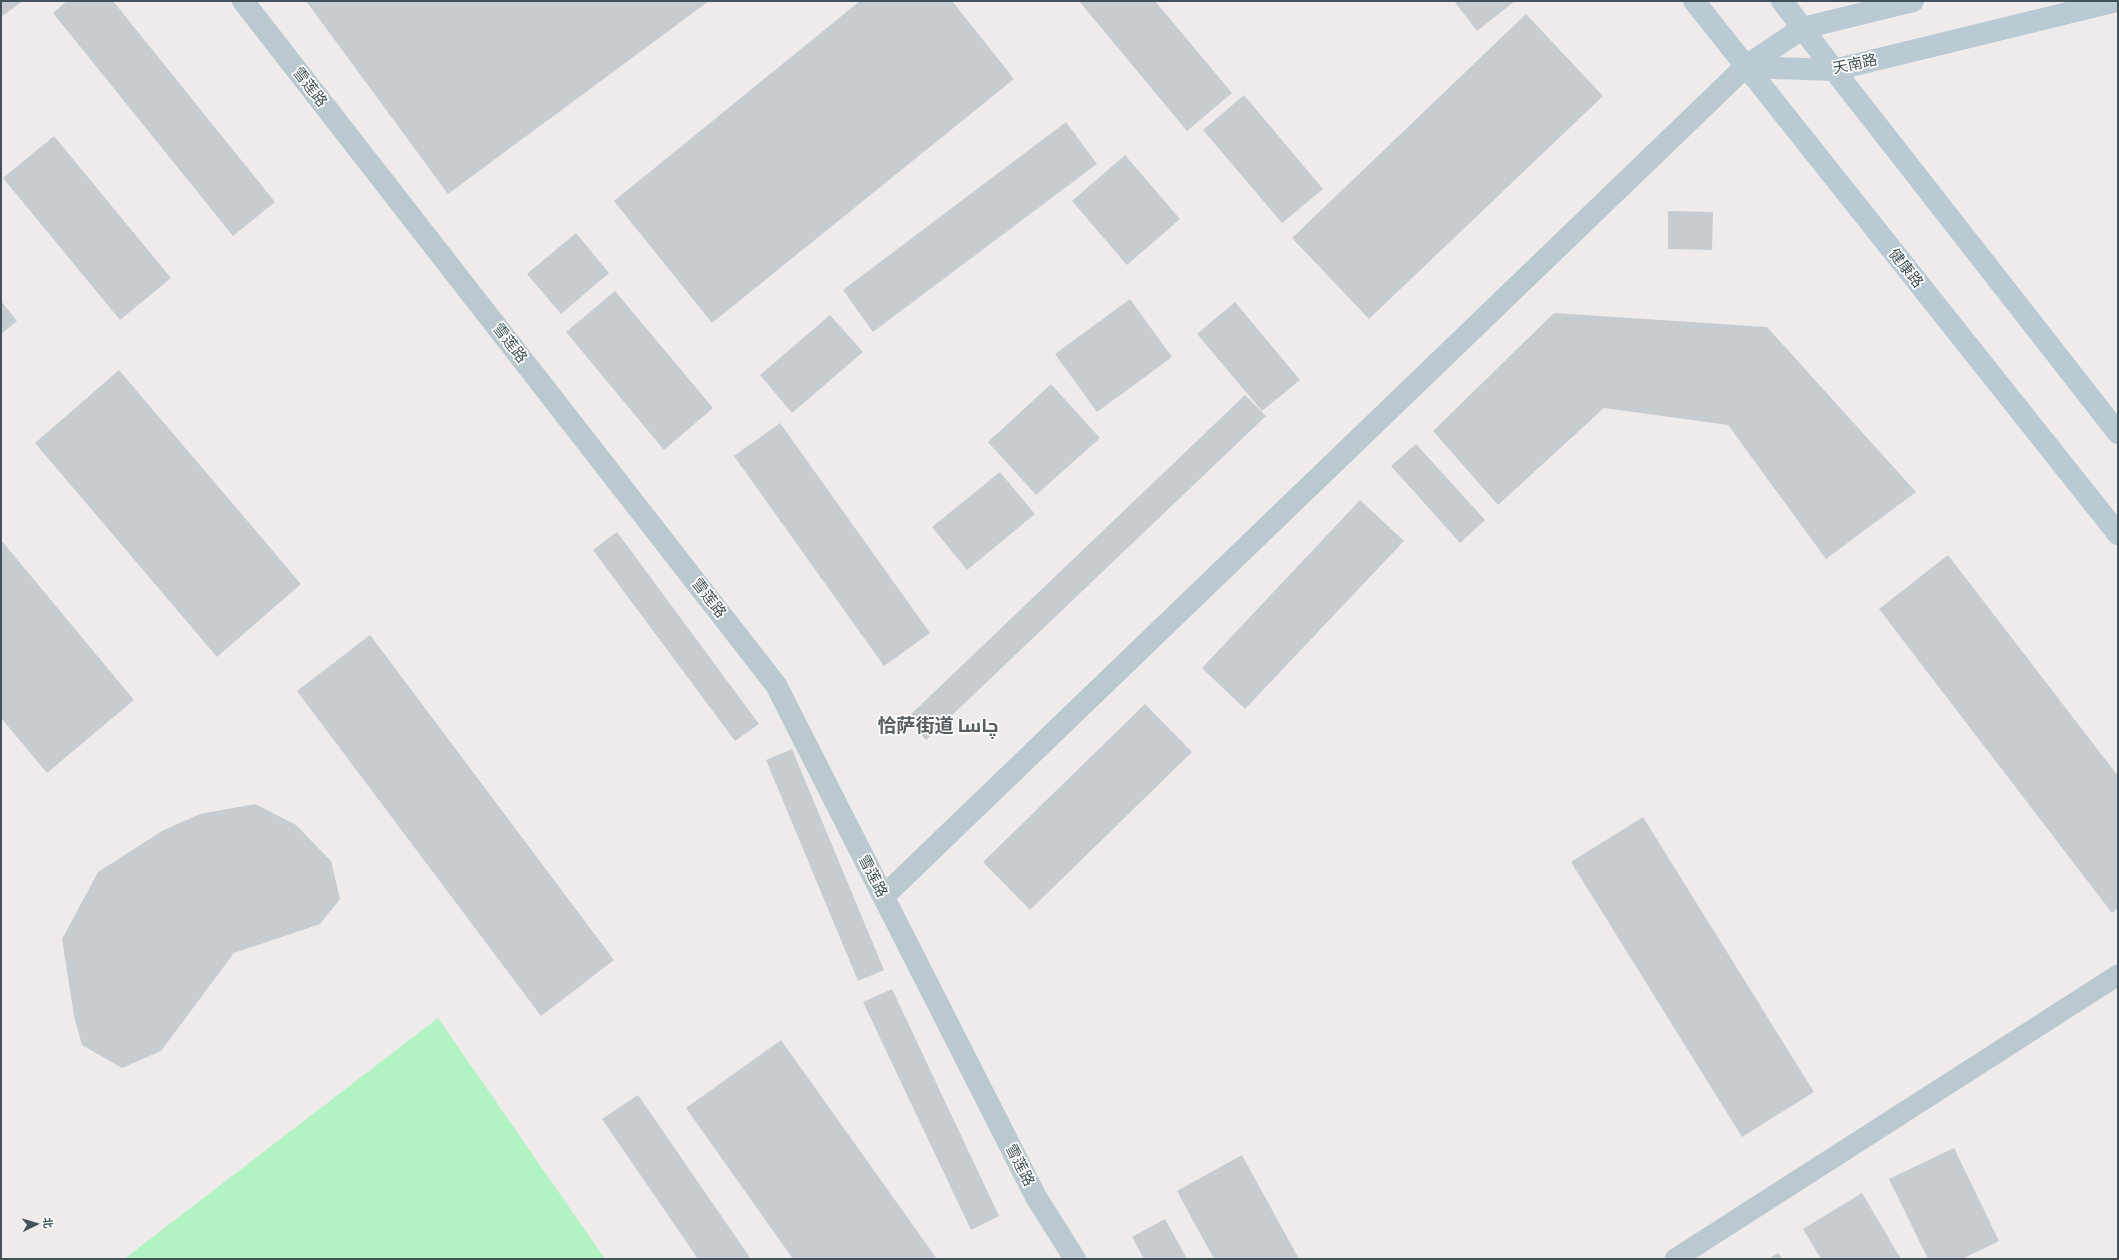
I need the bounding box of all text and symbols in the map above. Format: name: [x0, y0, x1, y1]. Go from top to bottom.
street label: 天南路: [1831, 51, 1879, 77]
street label: 雪莲路: [289, 64, 331, 110]
street label: 健康路: [1885, 245, 1927, 291]
street label: 雪莲路: [489, 320, 531, 366]
street label: 雪莲路: [688, 575, 730, 621]
district label: 恰萨街道 چاسا: [877, 715, 999, 737]
street label: 雪莲路: [855, 852, 891, 900]
street label: 雪莲路: [1002, 1141, 1038, 1189]
north arrow: [16, 1204, 56, 1244]
text: 北: [41, 1217, 55, 1229]

